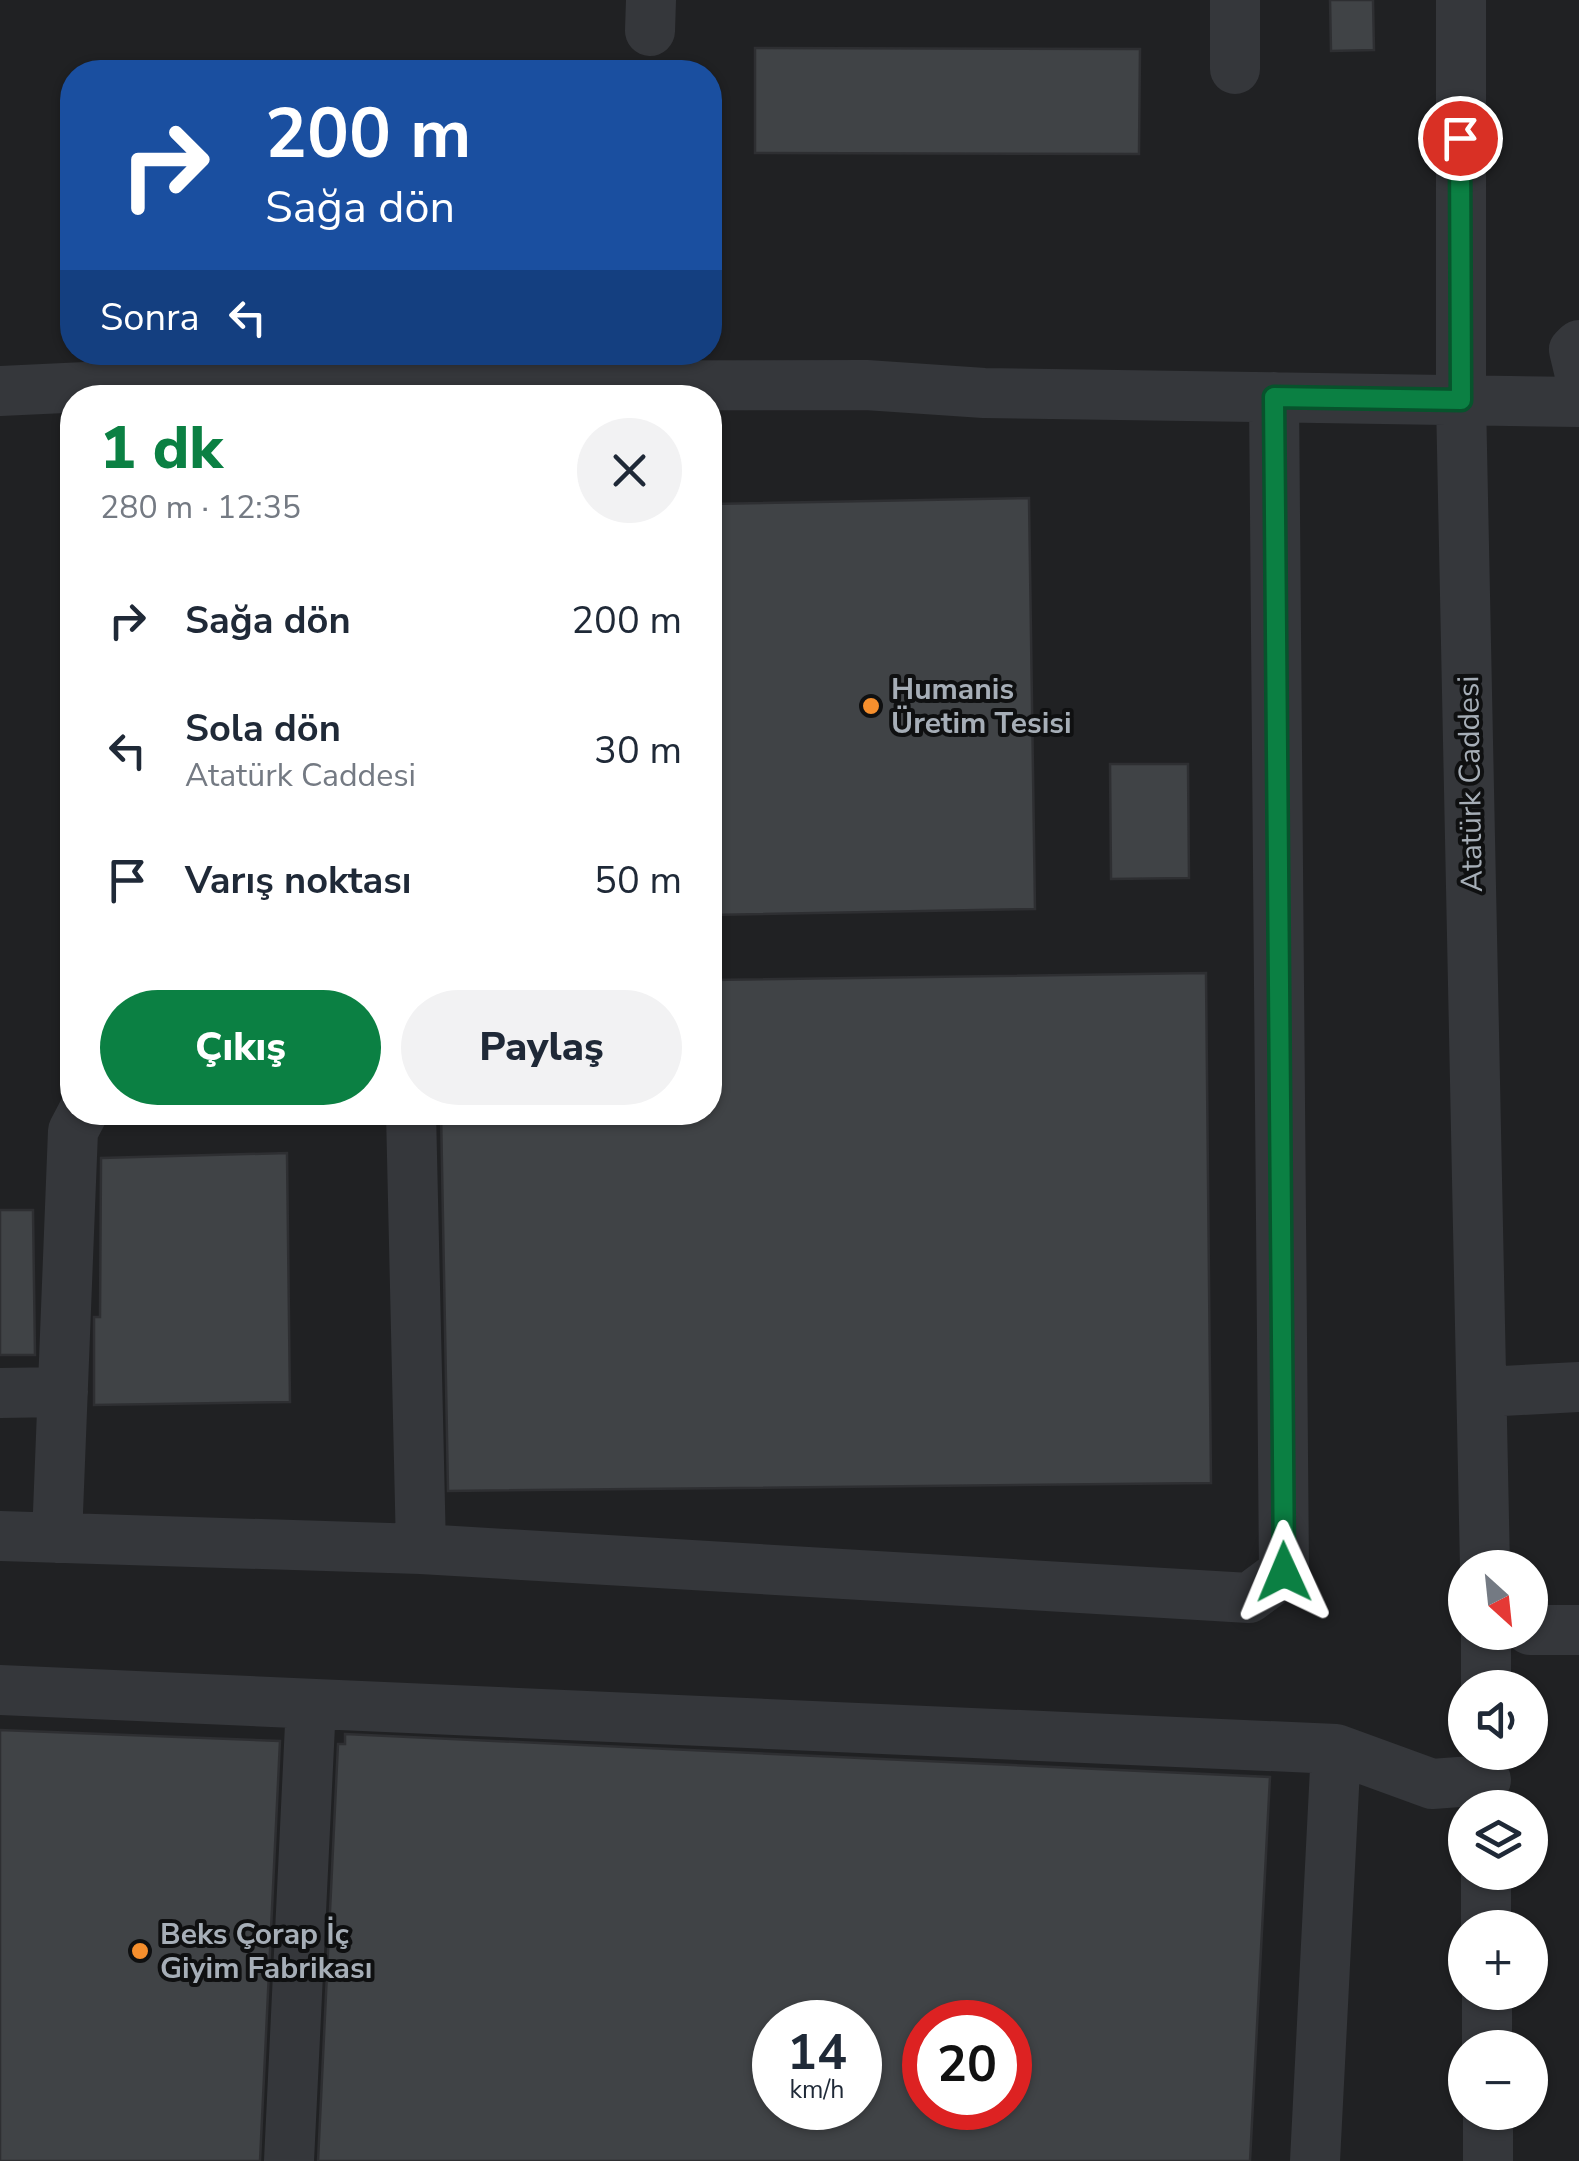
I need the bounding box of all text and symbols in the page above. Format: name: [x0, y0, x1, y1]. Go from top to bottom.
text: 200 m: [265, 86, 471, 182]
pin: [1418, 96, 1503, 181]
icon: right: [100, 100, 230, 230]
icon: arrive: [1433, 111, 1488, 166]
text: Sağa dön: [265, 177, 455, 238]
icon: left: [220, 290, 275, 345]
text: Sonra: [100, 292, 200, 343]
text: 1 dk: [100, 407, 223, 489]
button: close: [577, 418, 682, 523]
text: 280 m · 12:35: [100, 486, 301, 529]
icon: right: [100, 593, 155, 648]
text: Sağa dön: [185, 595, 351, 646]
text: 200 m: [571, 595, 682, 646]
place label: Humanis Üretim Tesisi: [891, 669, 1072, 744]
street label: Atatürk Caddesi: [1448, 675, 1493, 893]
marker: Humanis Üretim Tesisi: [860, 695, 882, 717]
text: Sola dön: [185, 703, 341, 754]
icon: left: [100, 723, 155, 778]
text: 30 m: [594, 725, 682, 776]
text: Atatürk Caddesi: [185, 754, 416, 797]
icon: arrive: [100, 853, 155, 908]
text: Varış noktası: [185, 855, 412, 906]
text: 50 m: [594, 855, 682, 906]
button: Çıkış: [100, 990, 381, 1105]
button: Paylaş: [401, 990, 682, 1105]
position arrow: [1232, 1520, 1336, 1624]
north arrow: [1448, 1550, 1548, 1650]
map controls: [1448, 1550, 1548, 2130]
button: sound: [1448, 1670, 1548, 1770]
button: layers: [1448, 1790, 1548, 1890]
button: +: [1448, 1910, 1548, 2010]
place label: Beks Çorap İç Giyim Fabrikası: [160, 1914, 372, 1989]
marker: Beks Çorap İç Giyim Fabrikası: [129, 1940, 151, 1962]
speed limit sign: 20: [902, 2000, 1032, 2130]
text: 14: [787, 2018, 847, 2087]
button: −: [1448, 2030, 1548, 2130]
text: km/h: [789, 2073, 845, 2107]

